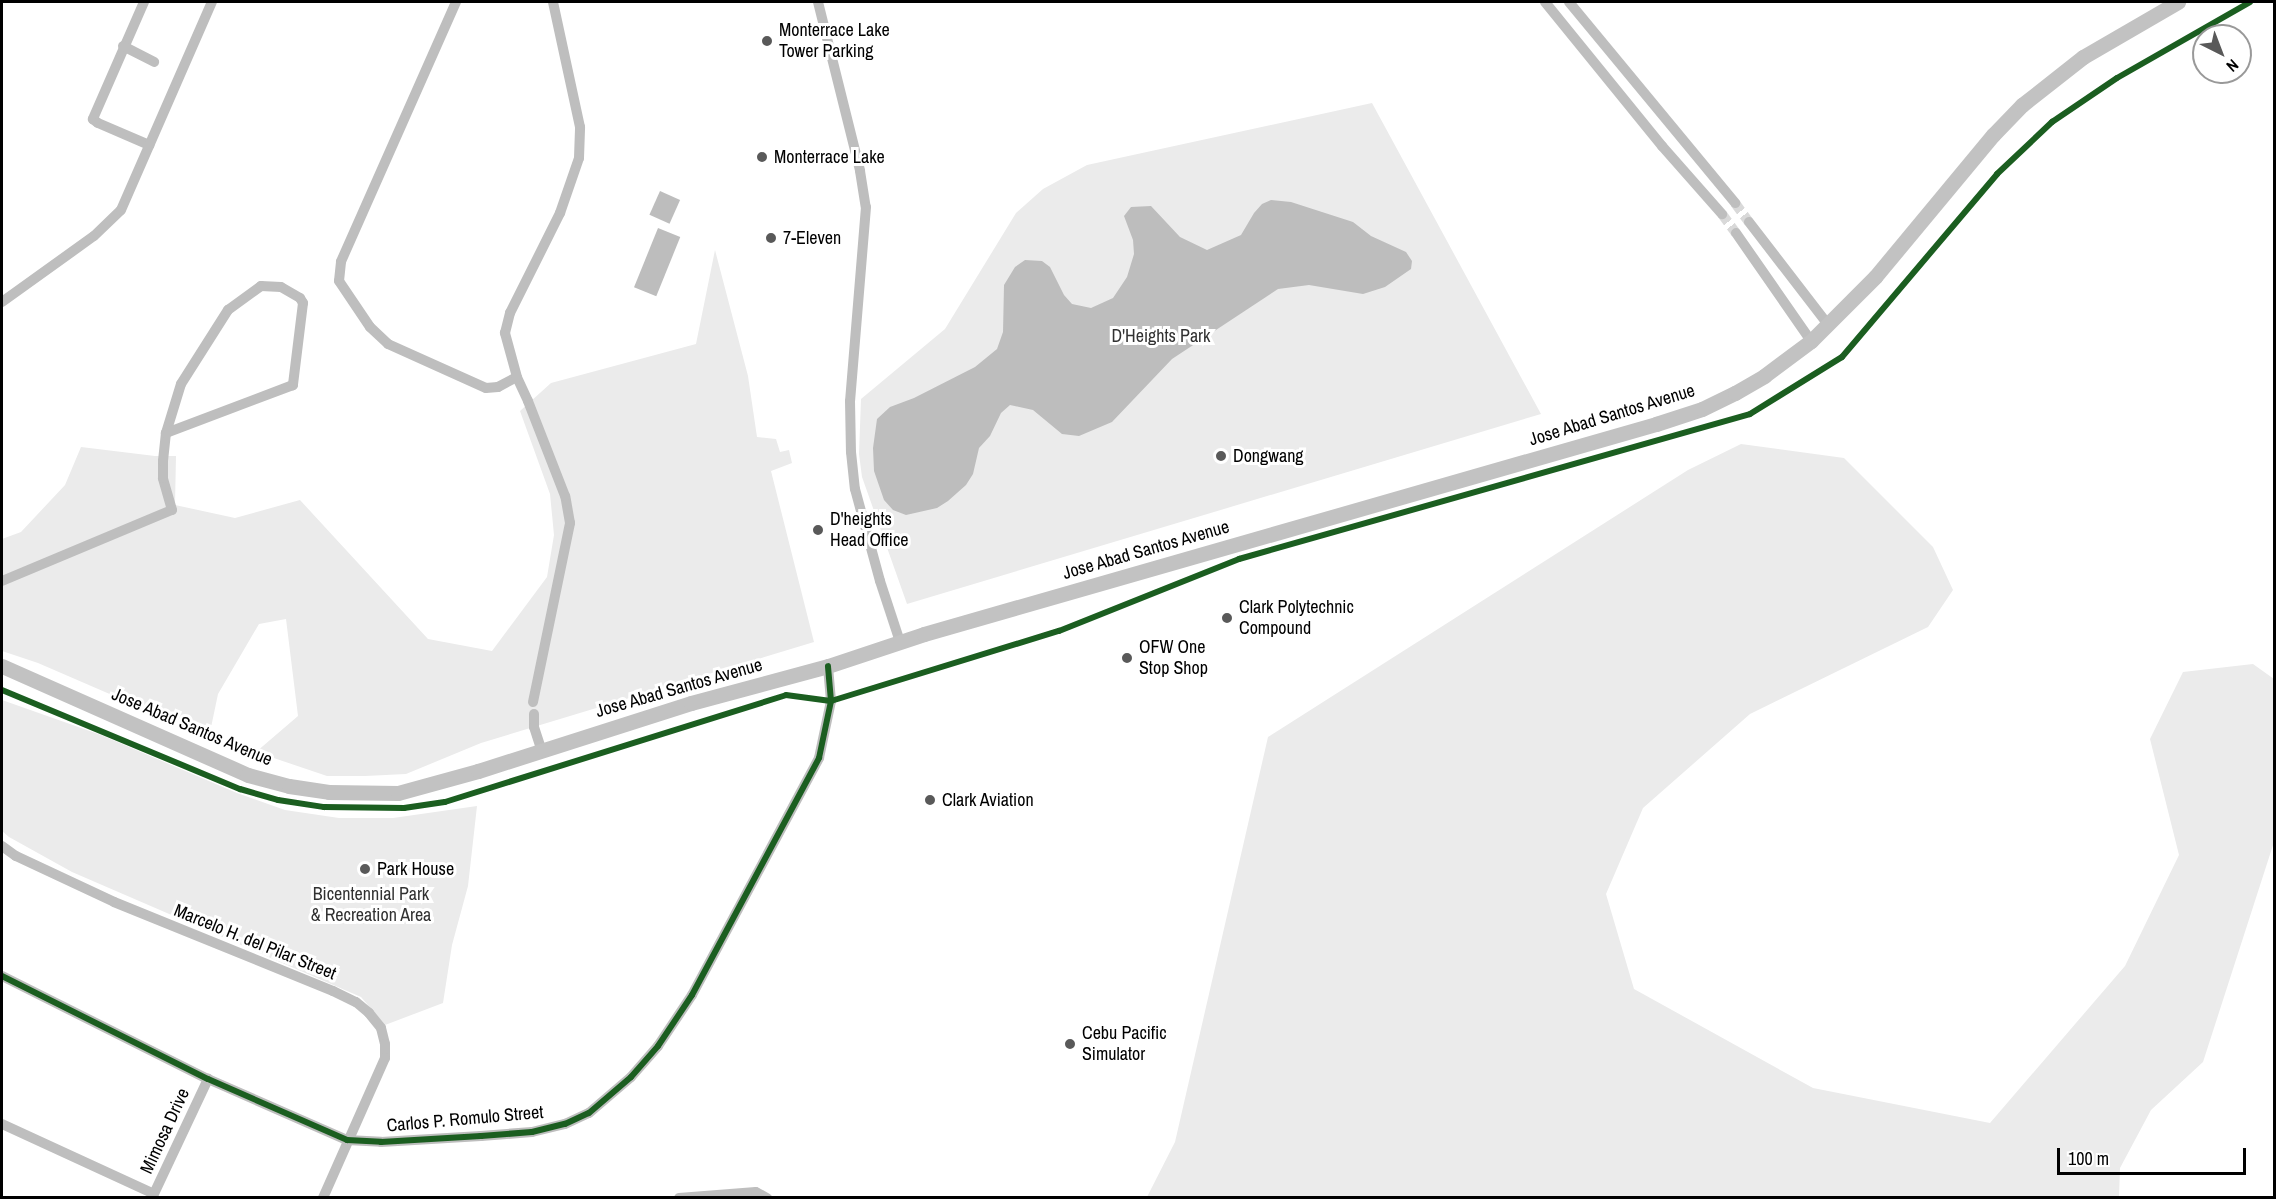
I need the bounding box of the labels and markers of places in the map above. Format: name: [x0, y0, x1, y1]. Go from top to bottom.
place label: Monterrace Lake Tower Parking: [779, 20, 890, 63]
marker: Monterrace Lake Tower Parking: [760, 34, 774, 48]
place label: Monterrace Lake: [774, 146, 885, 168]
marker: Monterrace Lake: [755, 150, 769, 164]
place label: 7-Eleven: [783, 227, 841, 249]
marker: 7-Eleven: [764, 231, 778, 245]
place label: Dongwang: [1233, 445, 1304, 467]
marker: Dongwang: [1214, 449, 1228, 463]
place label: D'heights Head Office: [830, 509, 909, 552]
marker: D'heights Head Office: [811, 523, 825, 537]
place label: Clark Polytechnic Compound: [1239, 597, 1354, 640]
marker: Clark Polytechnic Compound: [1220, 611, 1234, 625]
place label: OFW One Stop Shop: [1139, 637, 1208, 680]
marker: OFW One Stop Shop: [1120, 651, 1134, 665]
place label: Clark Aviation: [942, 789, 1034, 811]
marker: Clark Aviation: [923, 793, 937, 807]
place label: Park House: [377, 858, 454, 880]
marker: Park House: [358, 862, 372, 876]
place label: Cebu Pacific Simulator: [1082, 1023, 1167, 1066]
marker: Cebu Pacific Simulator: [1063, 1037, 1077, 1051]

